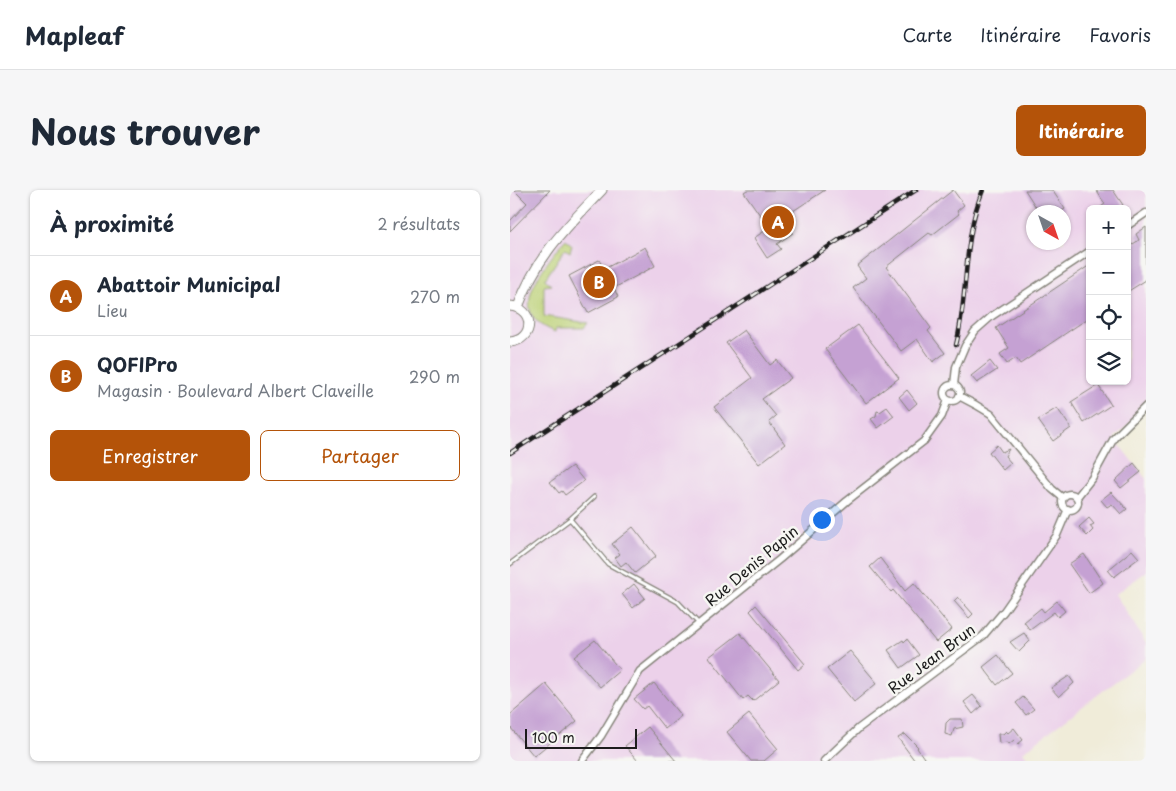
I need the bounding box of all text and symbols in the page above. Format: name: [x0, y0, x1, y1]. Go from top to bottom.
text: Mapleaf: [25, 17, 124, 53]
text: Carte: [902, 21, 952, 48]
text: Itinéraire: [980, 21, 1061, 48]
text: Favoris: [1089, 21, 1151, 48]
text: Nous trouver: [30, 104, 260, 157]
button: Itinéraire: [1016, 105, 1146, 156]
pin: A: [762, 203, 794, 241]
north arrow: [1026, 205, 1071, 250]
map controls: [1086, 205, 1131, 385]
button: +: [1086, 205, 1131, 250]
text: À proximité: [50, 207, 174, 239]
text: 2 résultats: [377, 211, 460, 235]
button: −: [1086, 250, 1131, 295]
pin: B: [583, 263, 615, 301]
text: Abattoir Municipal: [97, 270, 281, 298]
text: A: [60, 284, 72, 308]
text: 270 m: [410, 284, 460, 308]
button: locate: [1086, 295, 1131, 340]
text: Lieu: [97, 298, 128, 322]
button: layers: [1086, 340, 1131, 385]
text: QOFIPro: [97, 350, 177, 378]
text: B: [61, 364, 71, 388]
text: 290 m: [409, 364, 460, 388]
text: Magasin · Boulevard Albert Claveille: [97, 378, 374, 402]
button: Enregistrer: [50, 430, 250, 481]
button: Partager: [260, 430, 460, 481]
your location: [809, 507, 835, 533]
street label: Rue Denis Papin: [699, 519, 803, 611]
street label: Rue Jean Brun: [882, 617, 980, 699]
scale bar: [525, 726, 638, 749]
text: 100 m: [532, 727, 575, 748]

